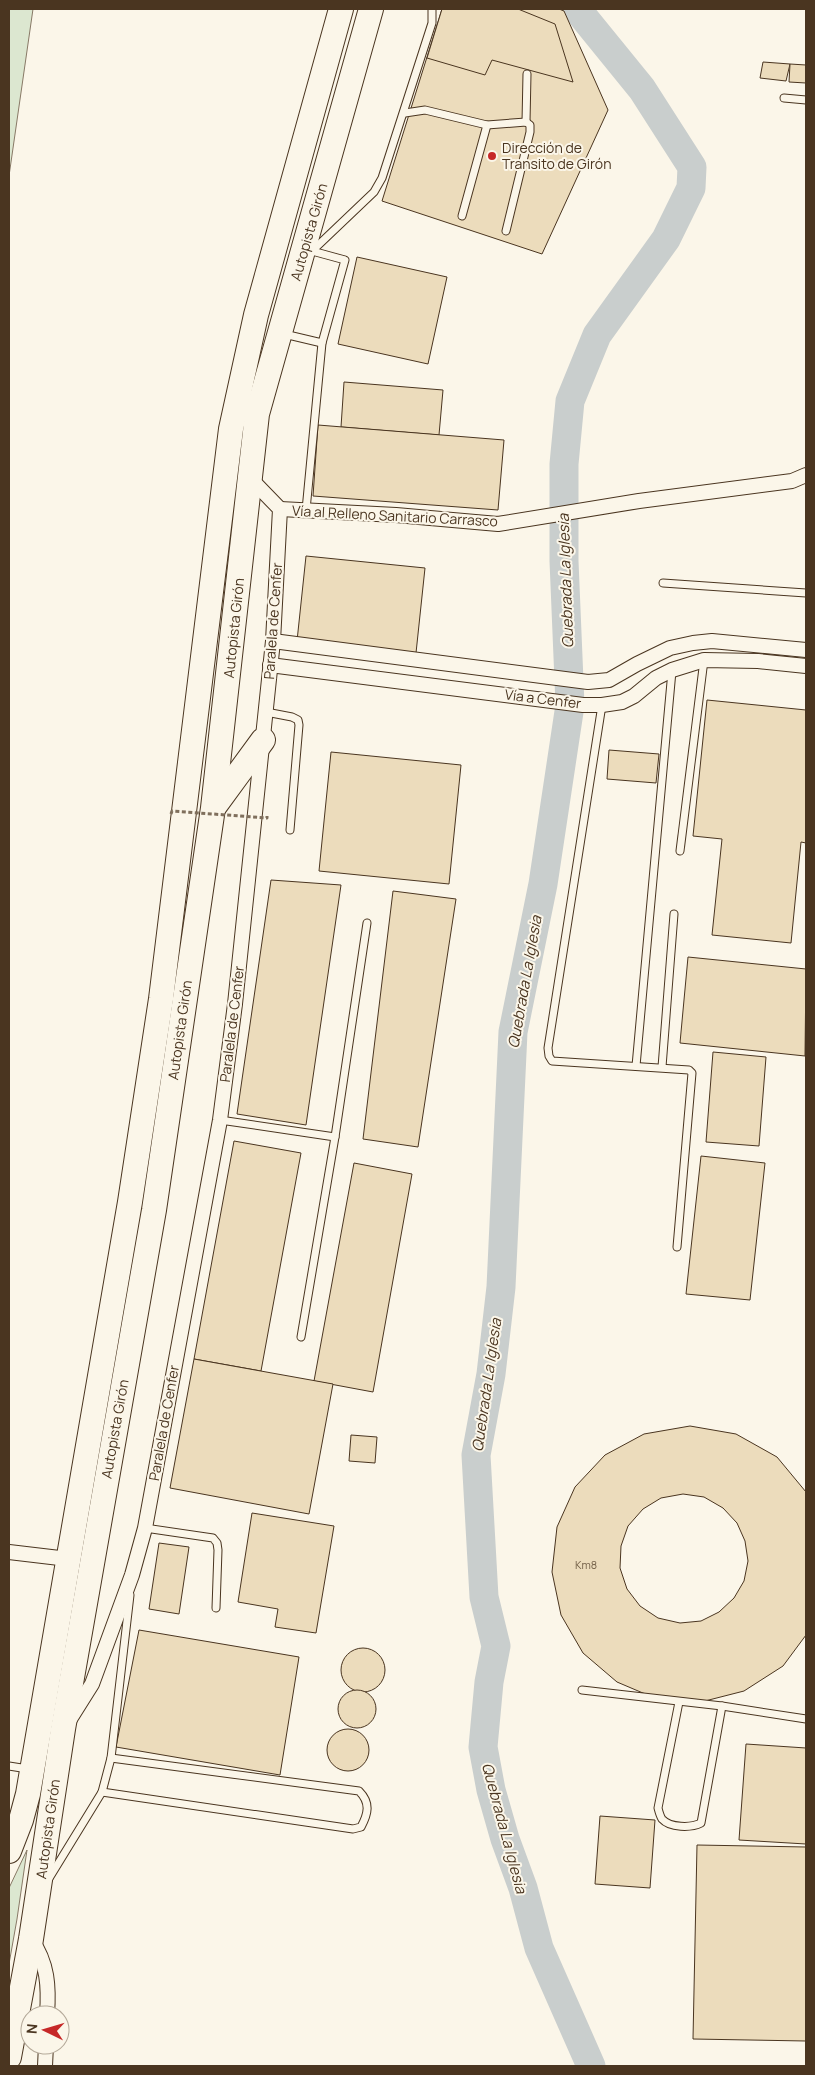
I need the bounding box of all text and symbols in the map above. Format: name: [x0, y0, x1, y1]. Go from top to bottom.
place label: Dirección de Transito de Girón: [502, 138, 611, 173]
marker: Dirección de Transito de Girón: [486, 150, 498, 162]
street label: Autopista Girón: [286, 181, 332, 283]
street label: Vía al Relleno Sanitario Carrasco: [292, 501, 498, 530]
water label: Quebrada La Iglesia: [553, 513, 578, 649]
street label: Paralela de Cenfer: [259, 562, 286, 680]
street label: Autopista Girón: [219, 577, 248, 679]
street label: Vía a Cenfer: [504, 684, 582, 713]
water label: Quebrada La Iglesia: [502, 913, 547, 1050]
street label: Paralela de Cenfer: [215, 965, 248, 1083]
street label: Autopista Girón: [163, 979, 196, 1081]
water label: Quebrada La Iglesia: [467, 1316, 506, 1453]
street label: Paralela de Cenfer: [144, 1364, 183, 1482]
street label: Autopista Girón: [96, 1378, 133, 1480]
house number: Km8: [575, 1557, 597, 1572]
water label: Quebrada La Iglesia: [477, 1760, 532, 1896]
street label: Autopista Girón: [31, 1778, 64, 1880]
north arrow: [20, 2005, 70, 2055]
text: N: [22, 2023, 41, 2035]

